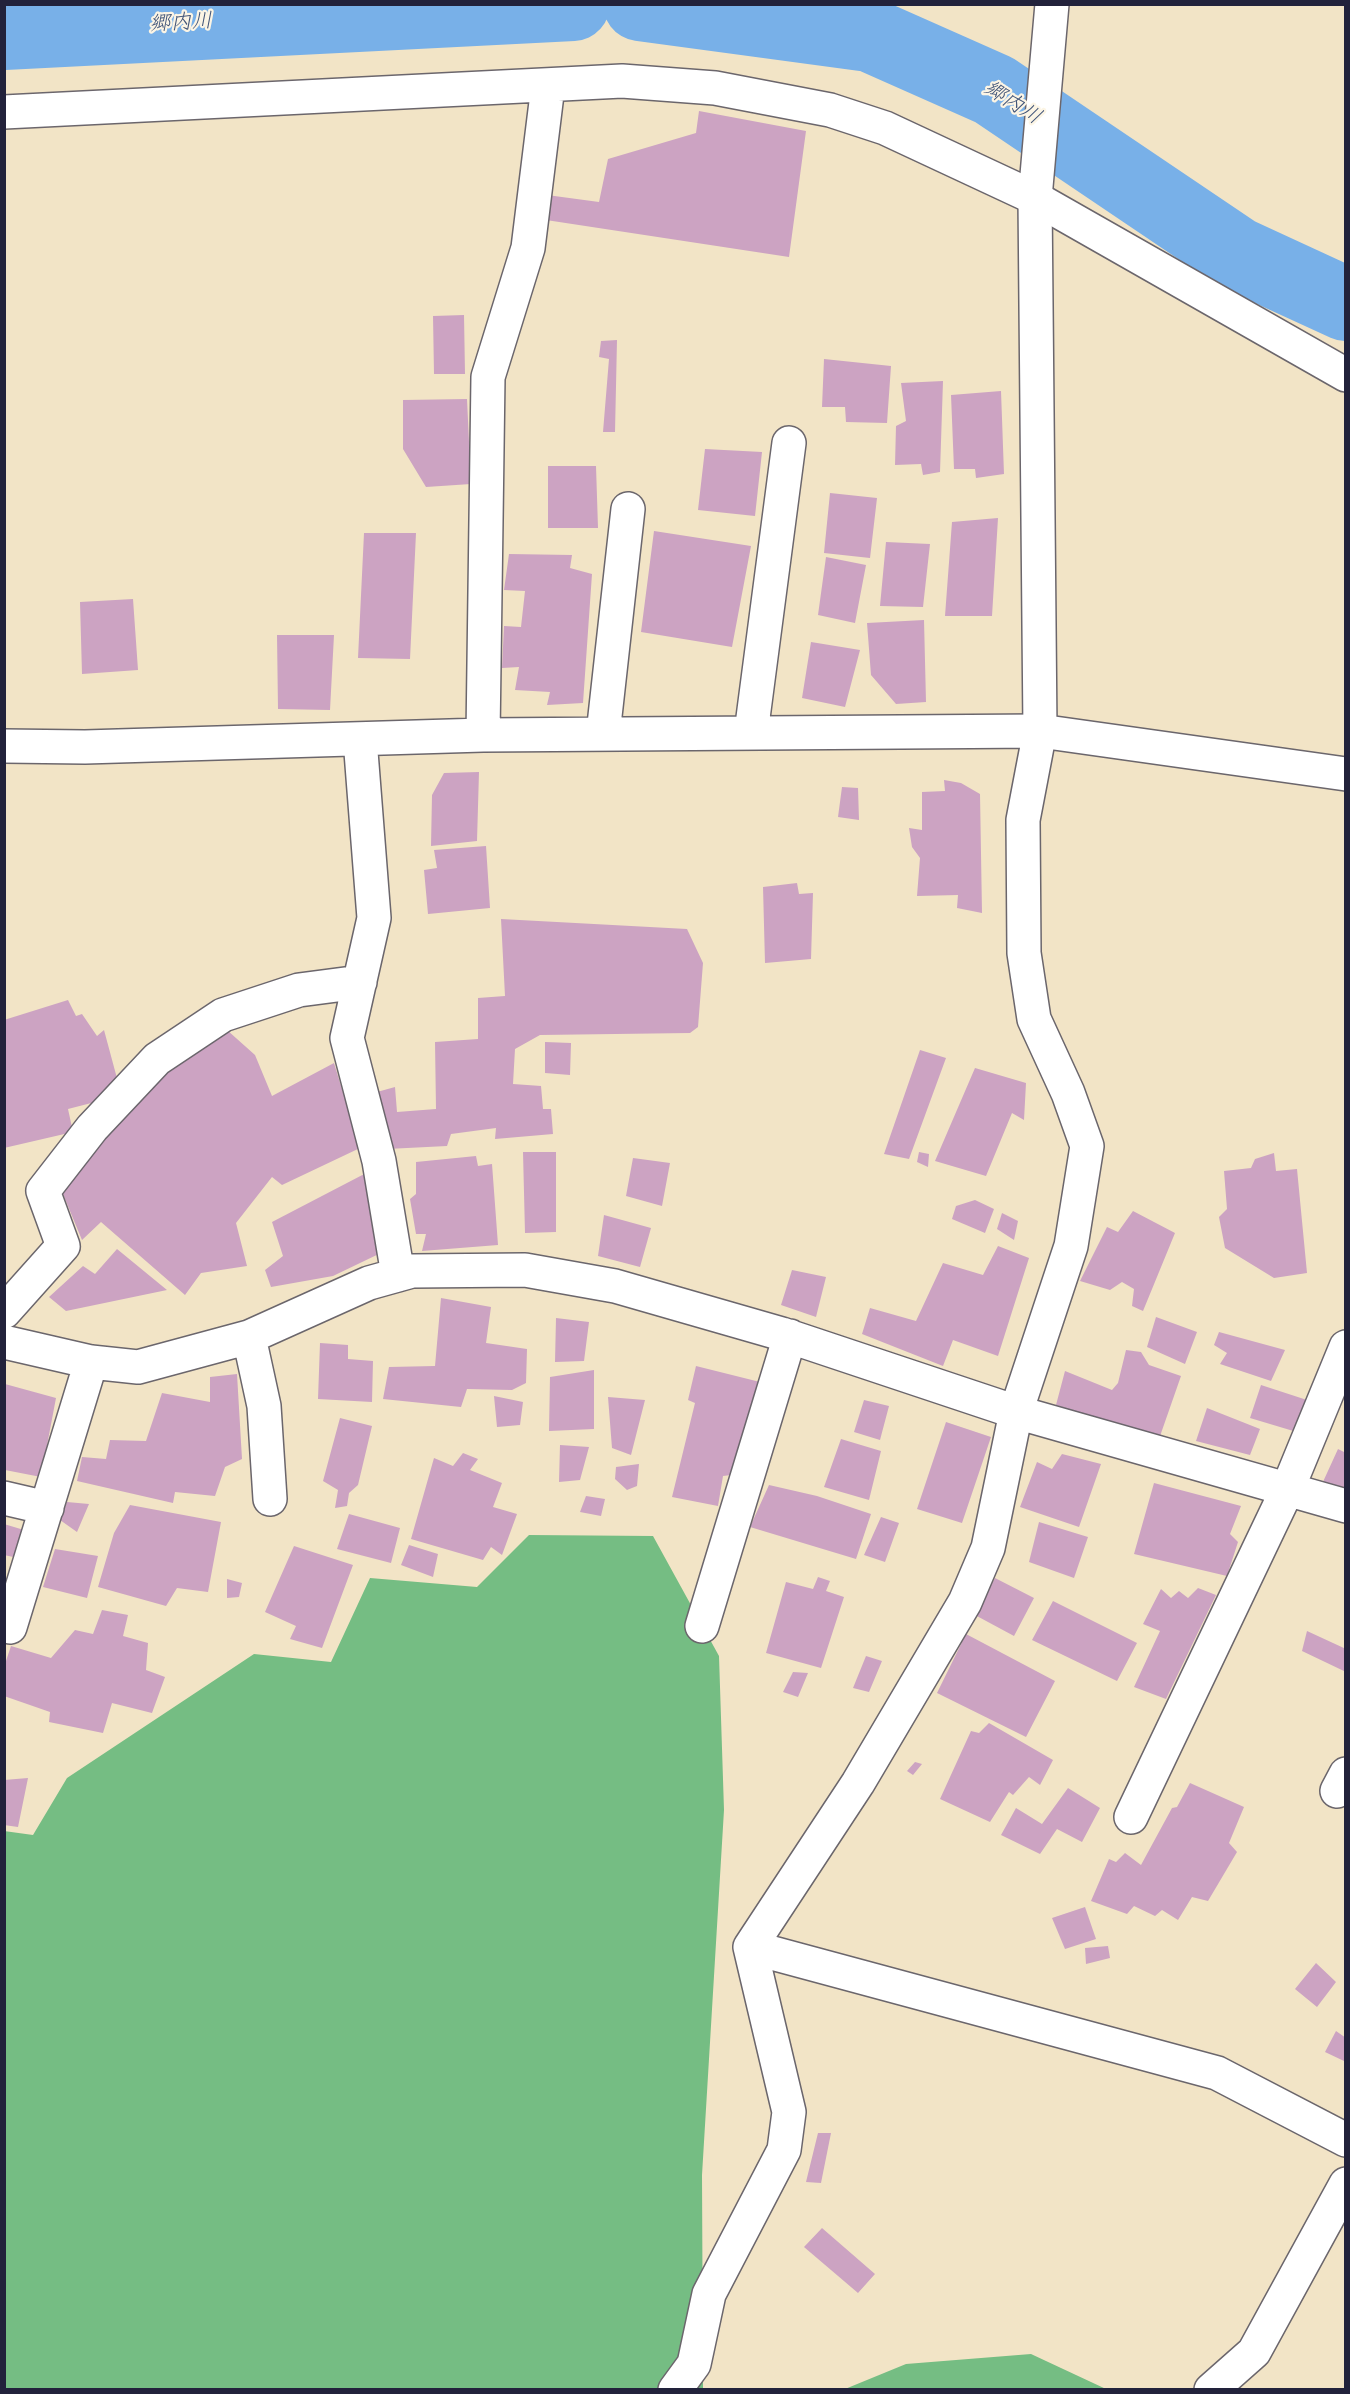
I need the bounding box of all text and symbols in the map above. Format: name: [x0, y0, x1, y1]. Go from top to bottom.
water label: 郷内川: [149, 10, 213, 38]
water label: 郷内川: [979, 77, 1045, 131]

